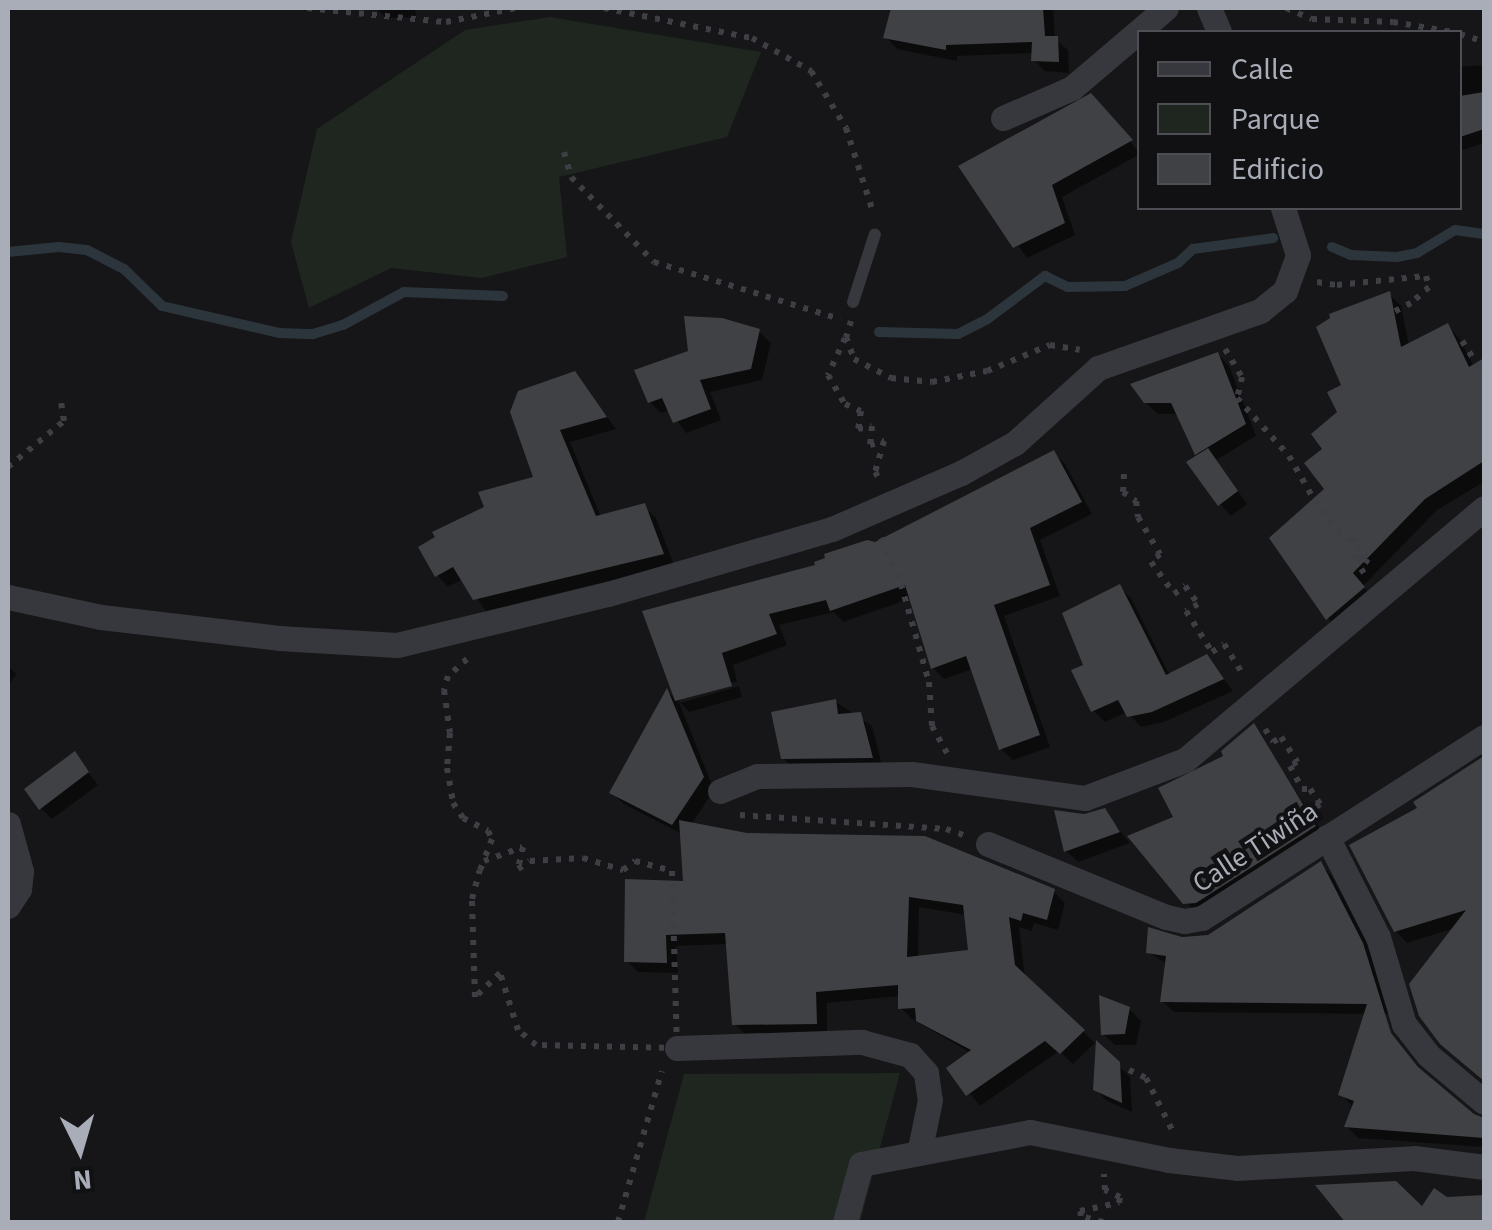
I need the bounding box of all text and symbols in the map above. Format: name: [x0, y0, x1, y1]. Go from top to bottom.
legend: [1137, 30, 1462, 210]
text: Calle: [1231, 48, 1293, 91]
text: Parque: [1231, 98, 1320, 141]
text: Edificio: [1231, 148, 1324, 191]
street label: Calle Tiwiña: [1186, 794, 1324, 900]
north arrow: [30, 1100, 130, 1200]
text: N: [72, 1159, 94, 1201]

